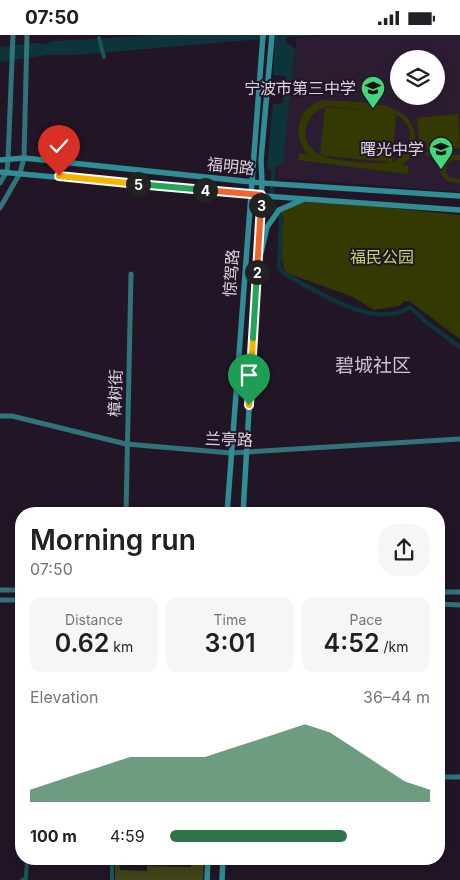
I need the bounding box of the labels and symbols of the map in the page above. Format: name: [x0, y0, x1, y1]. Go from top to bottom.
school or university icon: 宁波市第三中学: [360, 75, 386, 109]
place label: 宁波市第三中学: [244, 78, 356, 98]
pin: [38, 125, 80, 176]
school or university icon: 曙光中学: [428, 136, 454, 170]
place label: 曙光中学: [360, 139, 424, 159]
street label: 福明路: [206, 154, 256, 178]
pin: 5: [126, 171, 150, 197]
pin: 4: [192, 177, 218, 203]
pin: 3: [248, 193, 274, 217]
park label: 福民公园: [350, 247, 414, 267]
street label: 惊驾路: [219, 248, 243, 298]
pin: 2: [244, 259, 270, 285]
pin: [228, 354, 270, 405]
district label: 碧城社区: [335, 354, 411, 377]
street label: 樟树街: [104, 369, 126, 417]
street label: 兰亭路: [205, 428, 253, 450]

